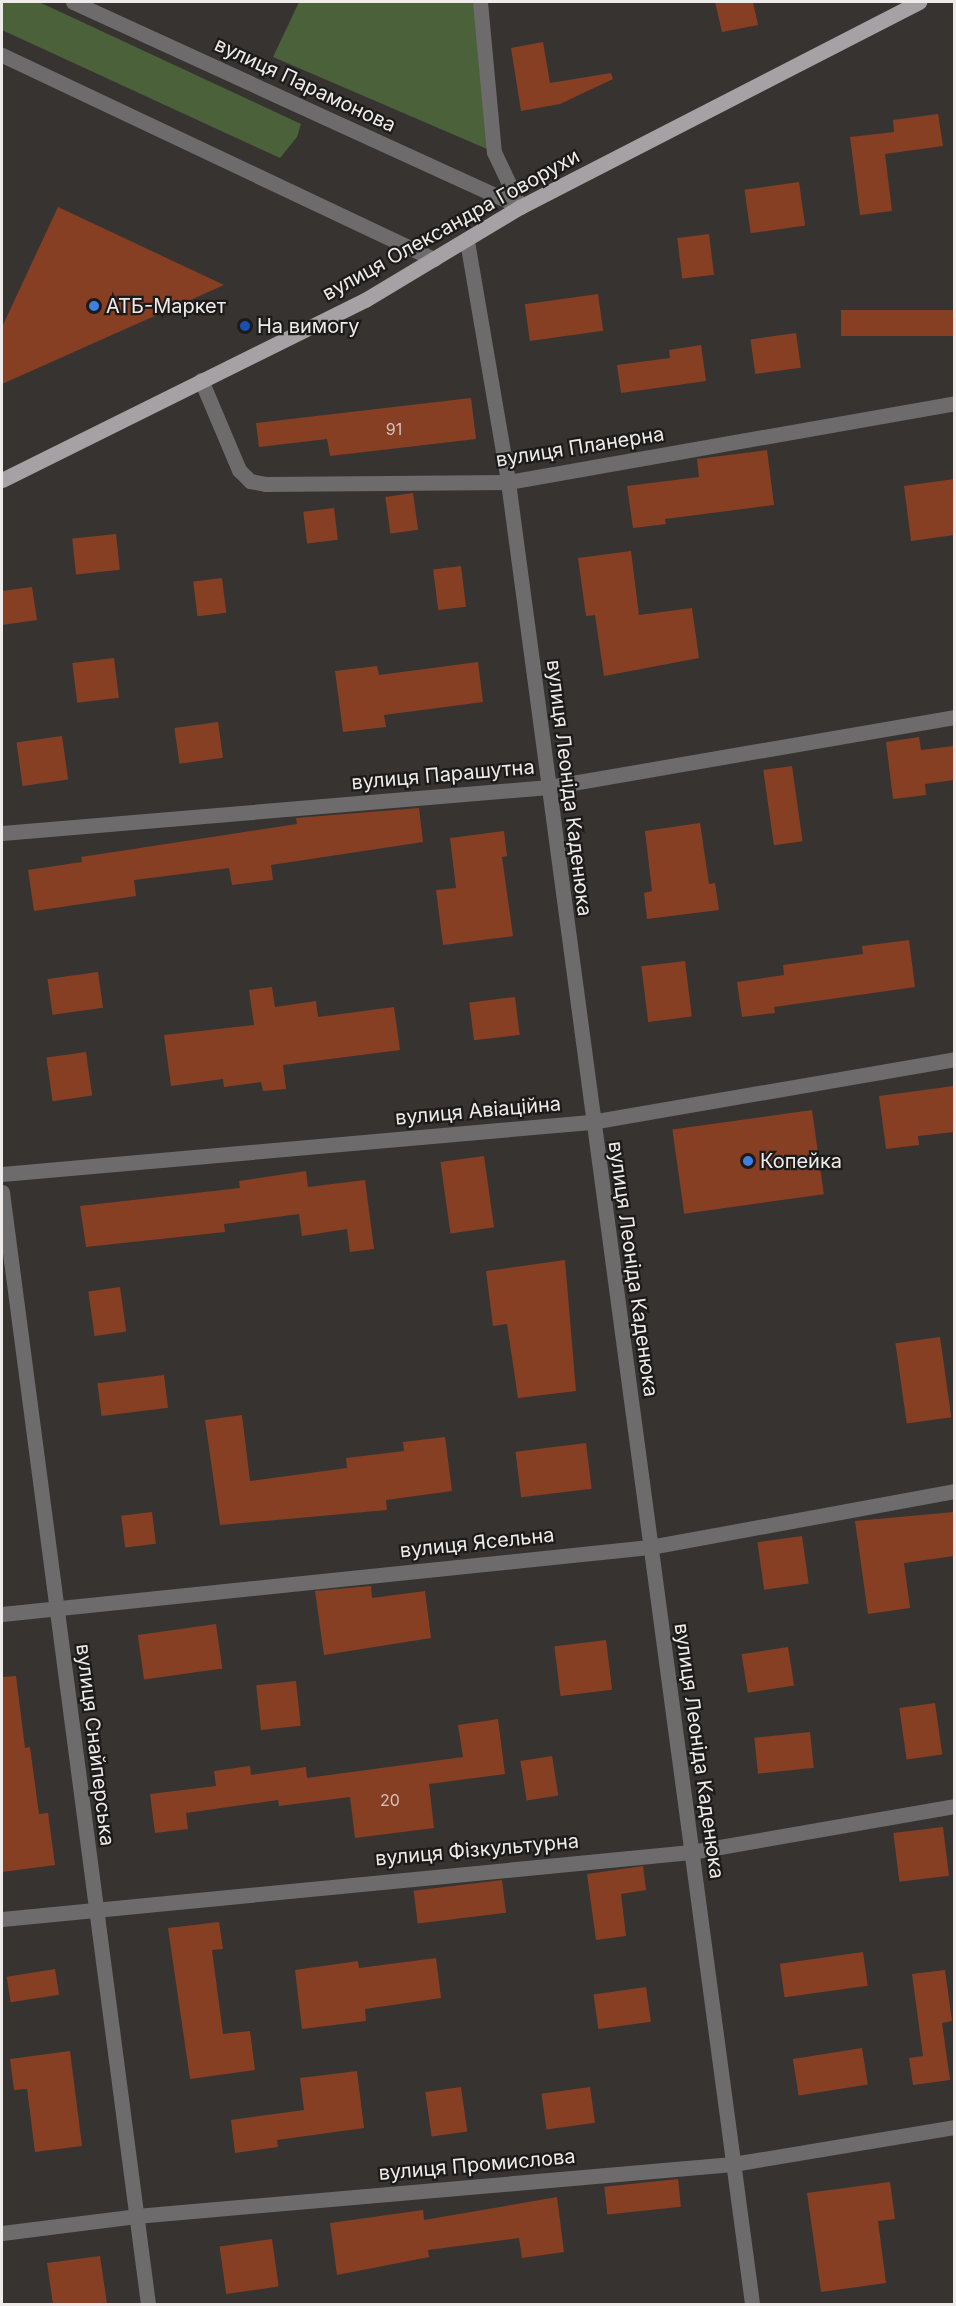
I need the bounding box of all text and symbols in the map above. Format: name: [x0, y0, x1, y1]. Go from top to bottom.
street label: вулиця Парамонова: [211, 32, 399, 138]
street label: вулиця Олександра Говорухи: [318, 144, 584, 306]
place label: АТБ-Маркет: [106, 294, 226, 318]
marker: АТБ-Маркет: [87, 299, 101, 313]
place label: На вимогу: [257, 314, 360, 338]
marker: На вимогу: [238, 319, 252, 333]
house number: 91: [386, 419, 402, 439]
street label: вулиця Планерна: [494, 422, 666, 472]
street label: вулиця Леоніда Каденюка: [541, 659, 597, 917]
street label: вулиця Парашутна: [350, 755, 536, 795]
street label: вулиця Авіаційна: [394, 1092, 562, 1130]
street label: вулиця Леоніда Каденюка: [603, 1140, 663, 1398]
place label: Копейка: [760, 1149, 842, 1173]
marker: Копейка: [741, 1154, 755, 1168]
street label: вулиця Ясельна: [399, 1523, 555, 1563]
street label: вулиця Леоніда Каденюка: [669, 1622, 729, 1880]
street label: вулиця Снайперська: [71, 1643, 119, 1847]
house number: 20: [380, 1790, 400, 1810]
street label: вулиця Фізкультурна: [374, 1829, 580, 1871]
street label: вулиця Промислова: [378, 2144, 576, 2186]

